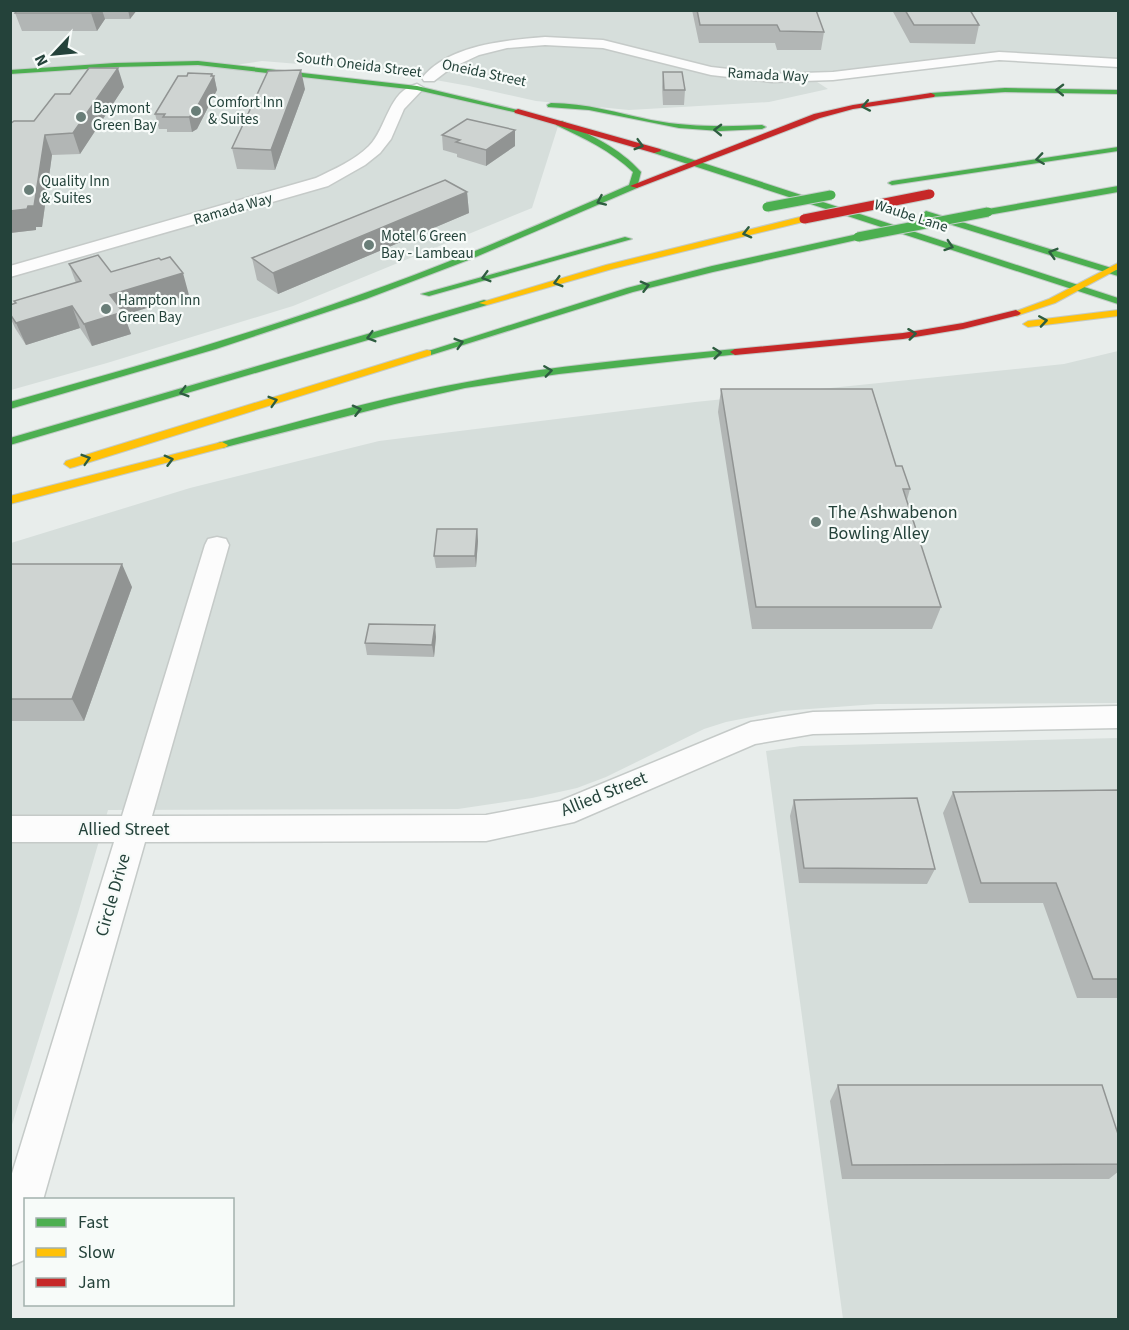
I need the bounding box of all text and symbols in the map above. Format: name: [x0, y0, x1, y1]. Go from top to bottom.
north arrow: [24, 24, 84, 84]
street label: South Oneida Street: [295, 47, 423, 83]
text: N: [29, 51, 54, 70]
street label: Oneida Street: [440, 54, 528, 92]
street label: Ramada Way: [727, 62, 809, 88]
one-way arrow: [1056, 84, 1065, 97]
place label: Comfort Inn & Suites: [208, 92, 283, 130]
place label: Baymont Green Bay: [93, 98, 157, 136]
one-way arrow: [861, 99, 871, 112]
marker: Comfort Inn & Suites: [189, 104, 203, 118]
marker: Baymont Green Bay: [74, 110, 88, 124]
one-way arrow: [713, 123, 722, 136]
one-way arrow: [634, 138, 644, 151]
one-way arrow: [1035, 153, 1044, 165]
place label: Quality Inn & Suites: [41, 171, 110, 209]
marker: Quality Inn & Suites: [22, 183, 36, 197]
street label: Ramada Way: [191, 188, 275, 230]
one-way arrow: [597, 194, 608, 206]
street label: Waube Lane: [871, 194, 951, 238]
place label: Motel 6 Green Bay - Lambeau: [381, 226, 474, 264]
one-way arrow: [742, 226, 752, 239]
marker: Motel 6 Green Bay - Lambeau: [362, 238, 376, 252]
one-way arrow: [943, 238, 954, 251]
one-way arrow: [1048, 248, 1059, 260]
one-way arrow: [481, 270, 492, 282]
one-way arrow: [553, 275, 564, 287]
one-way arrow: [639, 281, 650, 293]
place label: Hampton Inn Green Bay: [118, 290, 200, 328]
marker: Hampton Inn Green Bay: [99, 302, 113, 316]
one-way arrow: [1038, 316, 1047, 328]
one-way arrow: [907, 329, 916, 341]
one-way arrow: [366, 330, 377, 342]
one-way arrow: [453, 338, 464, 350]
one-way arrow: [713, 347, 722, 360]
one-way arrow: [544, 366, 553, 378]
one-way arrow: [179, 385, 190, 397]
one-way arrow: [267, 396, 278, 408]
one-way arrow: [352, 405, 362, 418]
one-way arrow: [80, 454, 91, 466]
one-way arrow: [163, 455, 174, 467]
place label: The Ashwabenon Bowling Alley: [828, 500, 958, 546]
marker: The Ashwabenon Bowling Alley: [809, 515, 823, 529]
street label: Allied Street: [557, 765, 651, 823]
street label: Allied Street: [79, 817, 170, 842]
street label: Circle Drive: [89, 851, 137, 939]
legend: [24, 1198, 234, 1306]
text: Fast: [78, 1210, 109, 1235]
text: Slow: [78, 1240, 115, 1265]
text: Jam: [78, 1270, 111, 1295]

